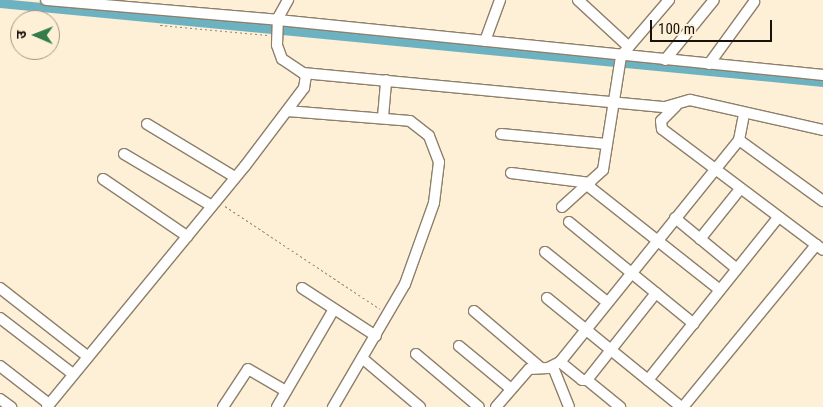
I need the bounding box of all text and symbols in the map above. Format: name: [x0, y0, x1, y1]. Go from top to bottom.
north arrow: [10, 10, 60, 60]
scale bar: [653, 10, 776, 42]
text: 100 m: [658, 20, 695, 38]
text: उ: [13, 31, 29, 39]

